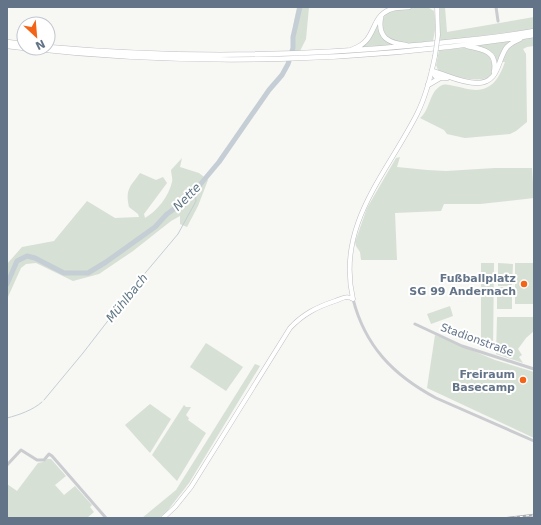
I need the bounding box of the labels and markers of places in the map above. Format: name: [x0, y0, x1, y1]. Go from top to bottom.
place label: Fußballplatz SG 99 Andernach: [409, 272, 516, 298]
marker: Fußballplatz SG 99 Andernach: [519, 279, 529, 289]
place label: Freiraum Basecamp: [452, 368, 515, 394]
marker: Freiraum Basecamp: [518, 375, 528, 385]

